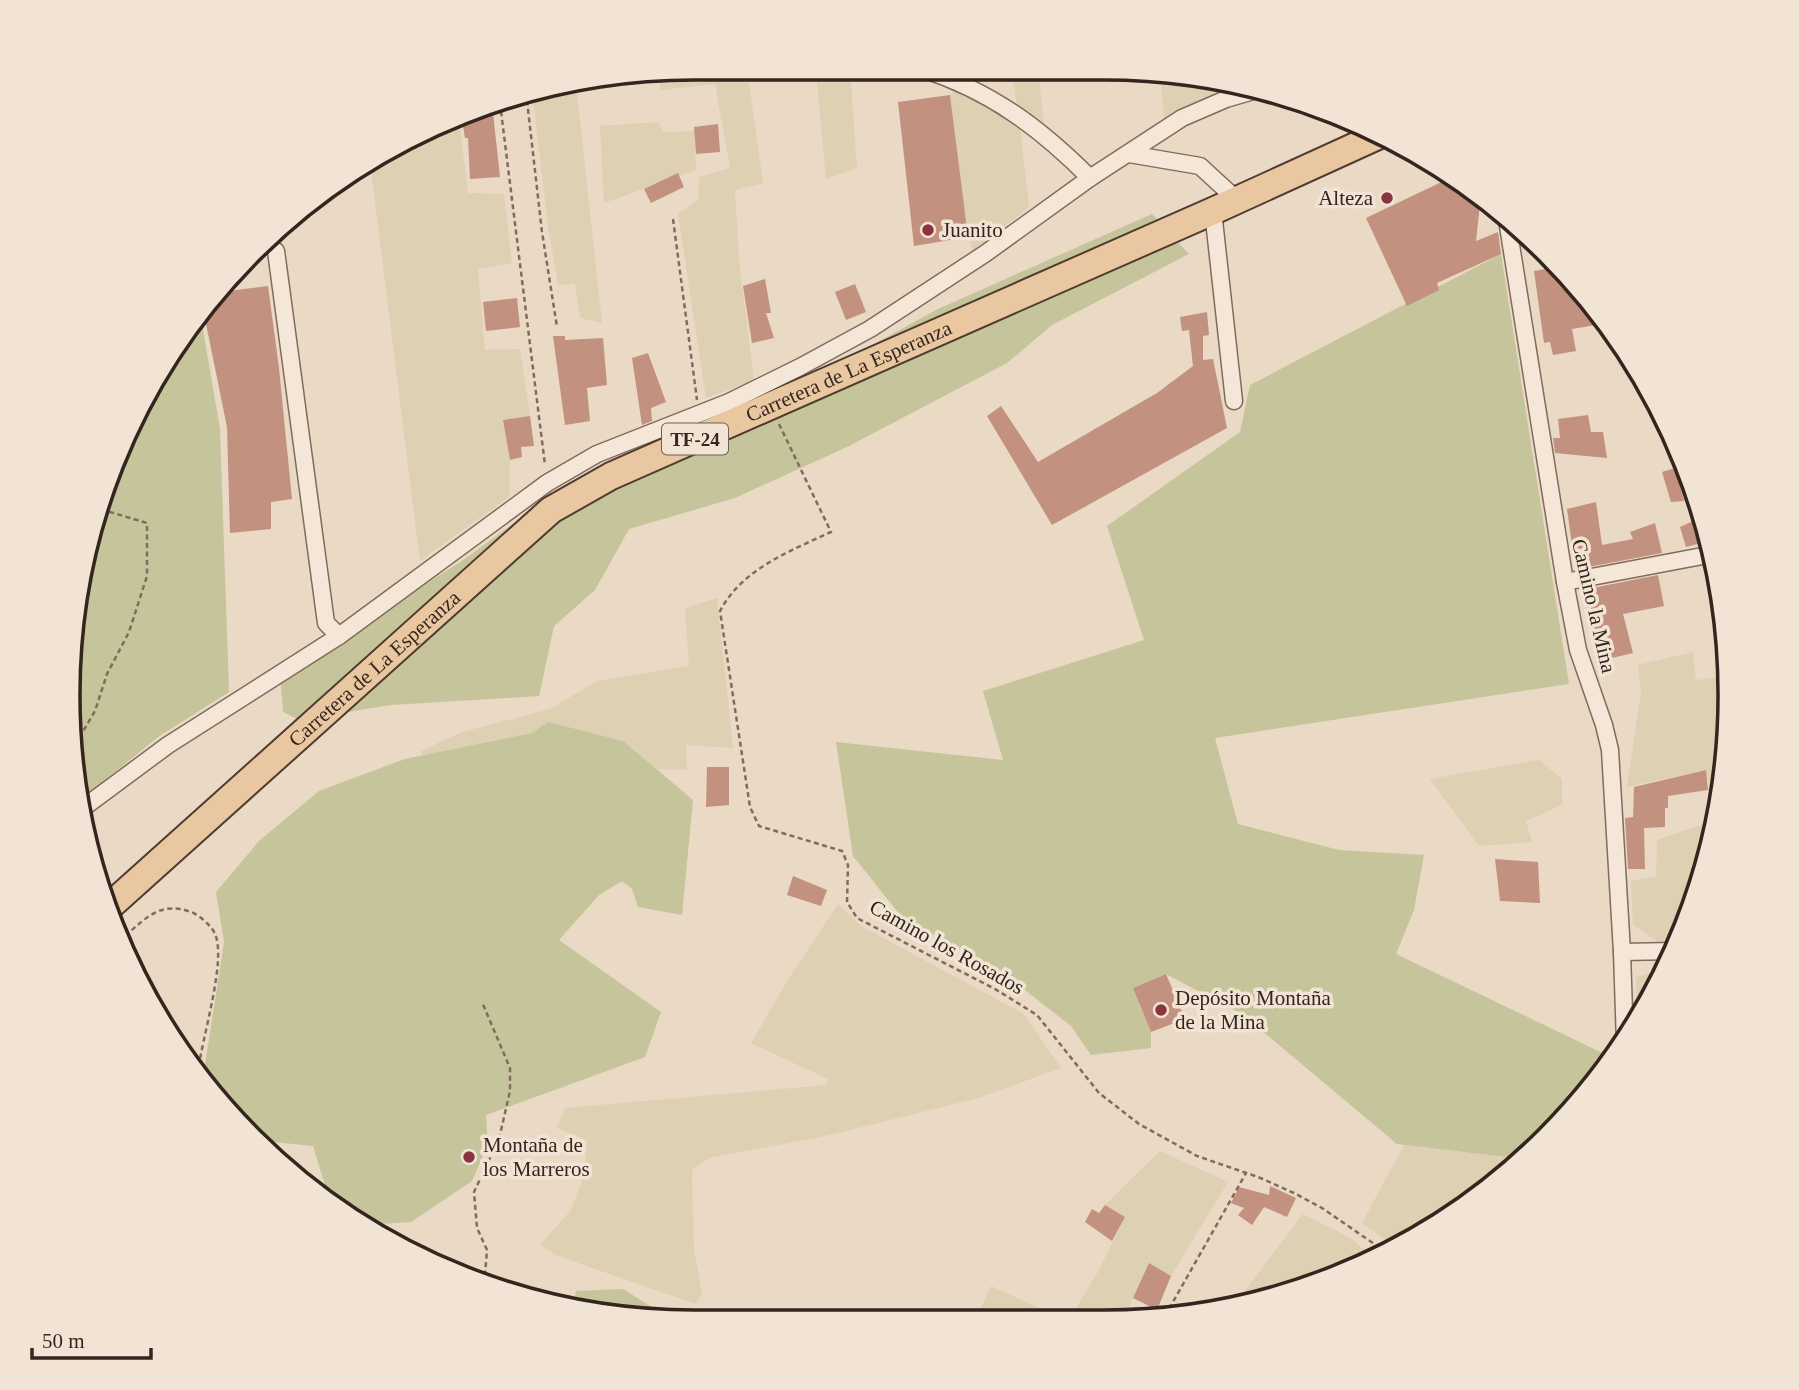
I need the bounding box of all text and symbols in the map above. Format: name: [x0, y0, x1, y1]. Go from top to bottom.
place label: Alteza: [1318, 186, 1374, 210]
marker: Alteza: [1379, 190, 1395, 206]
place label: Juanito: [942, 218, 1003, 242]
marker: Juanito: [920, 222, 936, 238]
street label: Carretera de La Esperanza: [742, 315, 956, 427]
road number: TF-24: [662, 424, 728, 454]
street label: Camino la Mina: [1567, 537, 1621, 676]
street label: Carretera de La Esperanza: [284, 585, 466, 752]
street label: Camino los Rosados: [866, 895, 1028, 999]
place label: Depósito Montaña de la Mina: [1175, 986, 1331, 1034]
marker: Depósito Montaña de la Mina: [1153, 1002, 1169, 1018]
place label: Montaña de los Marreros: [483, 1133, 590, 1181]
marker: Montaña de los Marreros: [461, 1149, 477, 1165]
scale bar: [32, 1316, 150, 1360]
text: 50 m: [42, 1329, 85, 1353]

